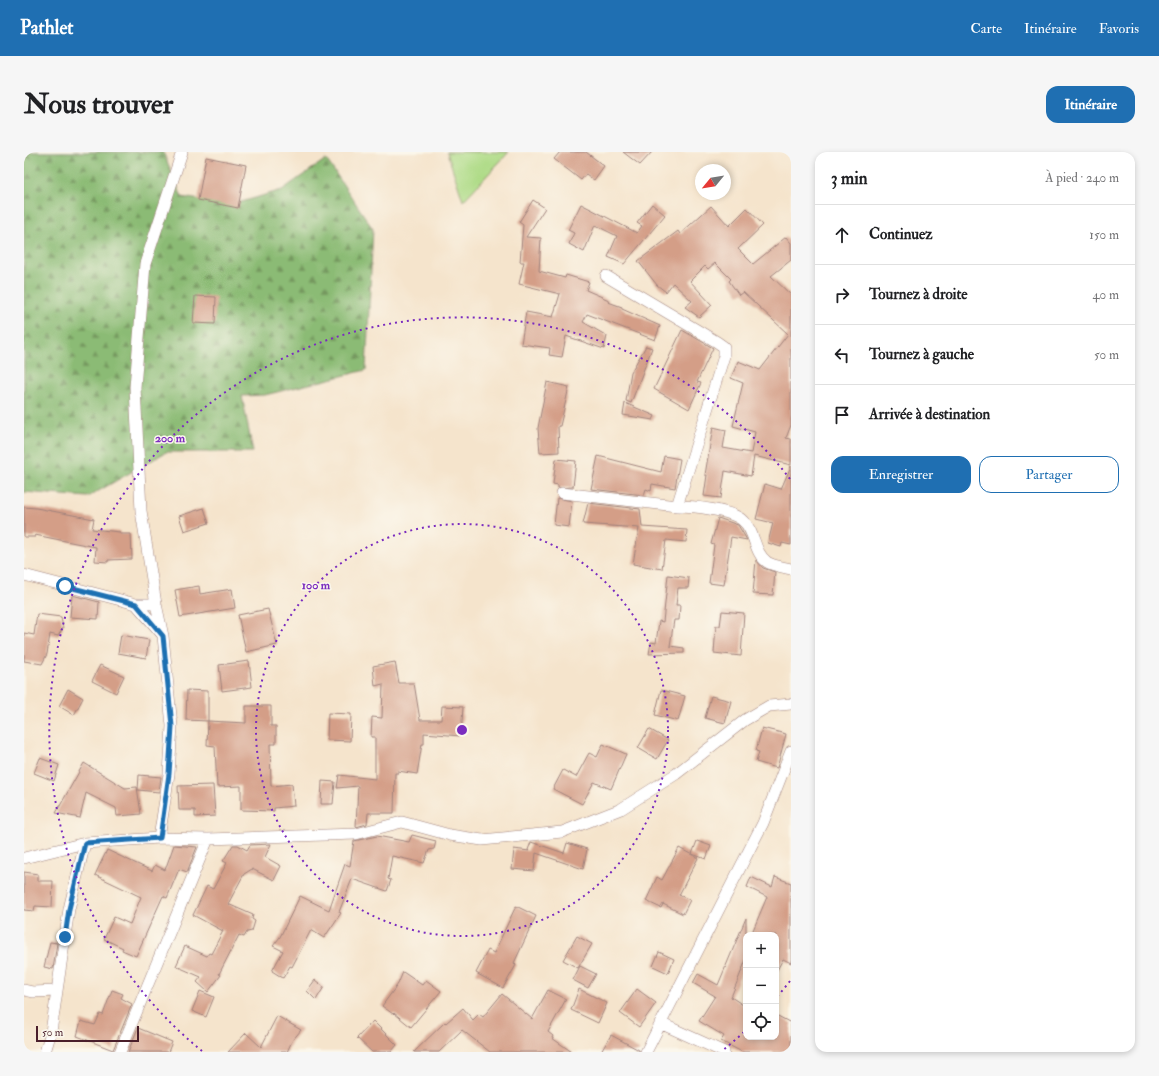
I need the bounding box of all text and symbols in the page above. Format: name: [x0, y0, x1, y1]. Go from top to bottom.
text: Pathlet: [20, 16, 74, 40]
text: Carte: [971, 20, 1002, 37]
text: Itinéraire: [1024, 20, 1077, 37]
text: Favoris: [1099, 20, 1139, 37]
button: Itinéraire: [1046, 86, 1135, 123]
text: Nous trouver: [24, 87, 173, 122]
north arrow: [695, 164, 731, 200]
text: 3 min: [831, 168, 868, 189]
text: À pied · 240 m: [1045, 170, 1119, 186]
icon: ahead: [831, 224, 853, 246]
text: Continuez: [869, 225, 933, 244]
text: 150 m: [1089, 227, 1119, 243]
icon: right: [831, 284, 853, 306]
text: Tournez à droite: [869, 285, 968, 304]
text: 40 m: [1093, 287, 1119, 303]
icon: left: [831, 344, 853, 366]
text: Tournez à gauche: [869, 345, 974, 364]
text: 50 m: [1094, 347, 1119, 363]
icon: arrive: [831, 404, 853, 426]
text: Arrivée à destination: [869, 405, 990, 424]
text: 200 m: [155, 431, 186, 446]
button: Enregistrer: [831, 456, 971, 493]
button: Partager: [979, 456, 1119, 493]
route start: [56, 577, 74, 595]
text: 100 m: [302, 578, 331, 593]
centre of rings: [455, 723, 469, 737]
route end: [56, 928, 74, 946]
map controls: [743, 932, 779, 1040]
button: +: [743, 932, 779, 968]
button: −: [743, 968, 779, 1004]
button: locate: [743, 1004, 779, 1040]
scale bar: [36, 1024, 139, 1043]
text: 50 m: [42, 1026, 63, 1039]

